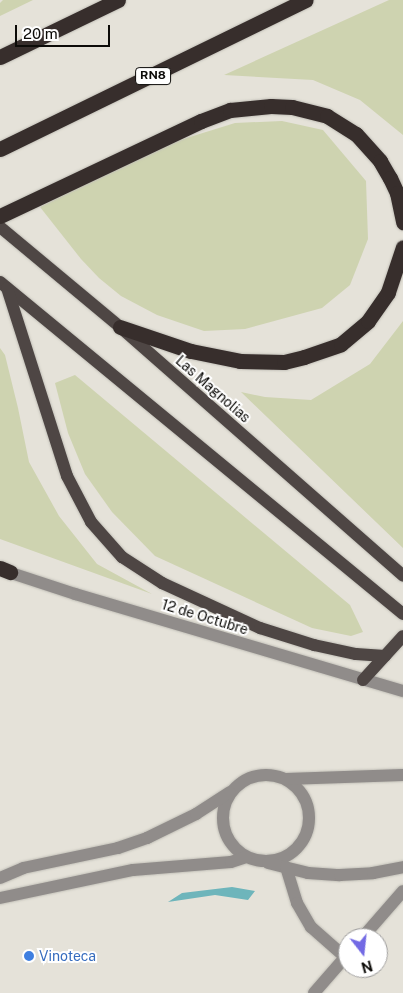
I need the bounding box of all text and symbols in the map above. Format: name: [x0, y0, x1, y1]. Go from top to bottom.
scale bar: [18, 15, 112, 47]
text: 20 m: [23, 25, 58, 42]
road number: RN8: [134, 66, 172, 85]
street label: Las Magnolias: [172, 352, 254, 426]
street label: 12 de Octubre: [160, 596, 250, 638]
north arrow: [338, 928, 388, 978]
place label: Vinoteca: [39, 948, 96, 964]
marker: Vinoteca: [23, 950, 35, 962]
text: N: [359, 957, 374, 976]

